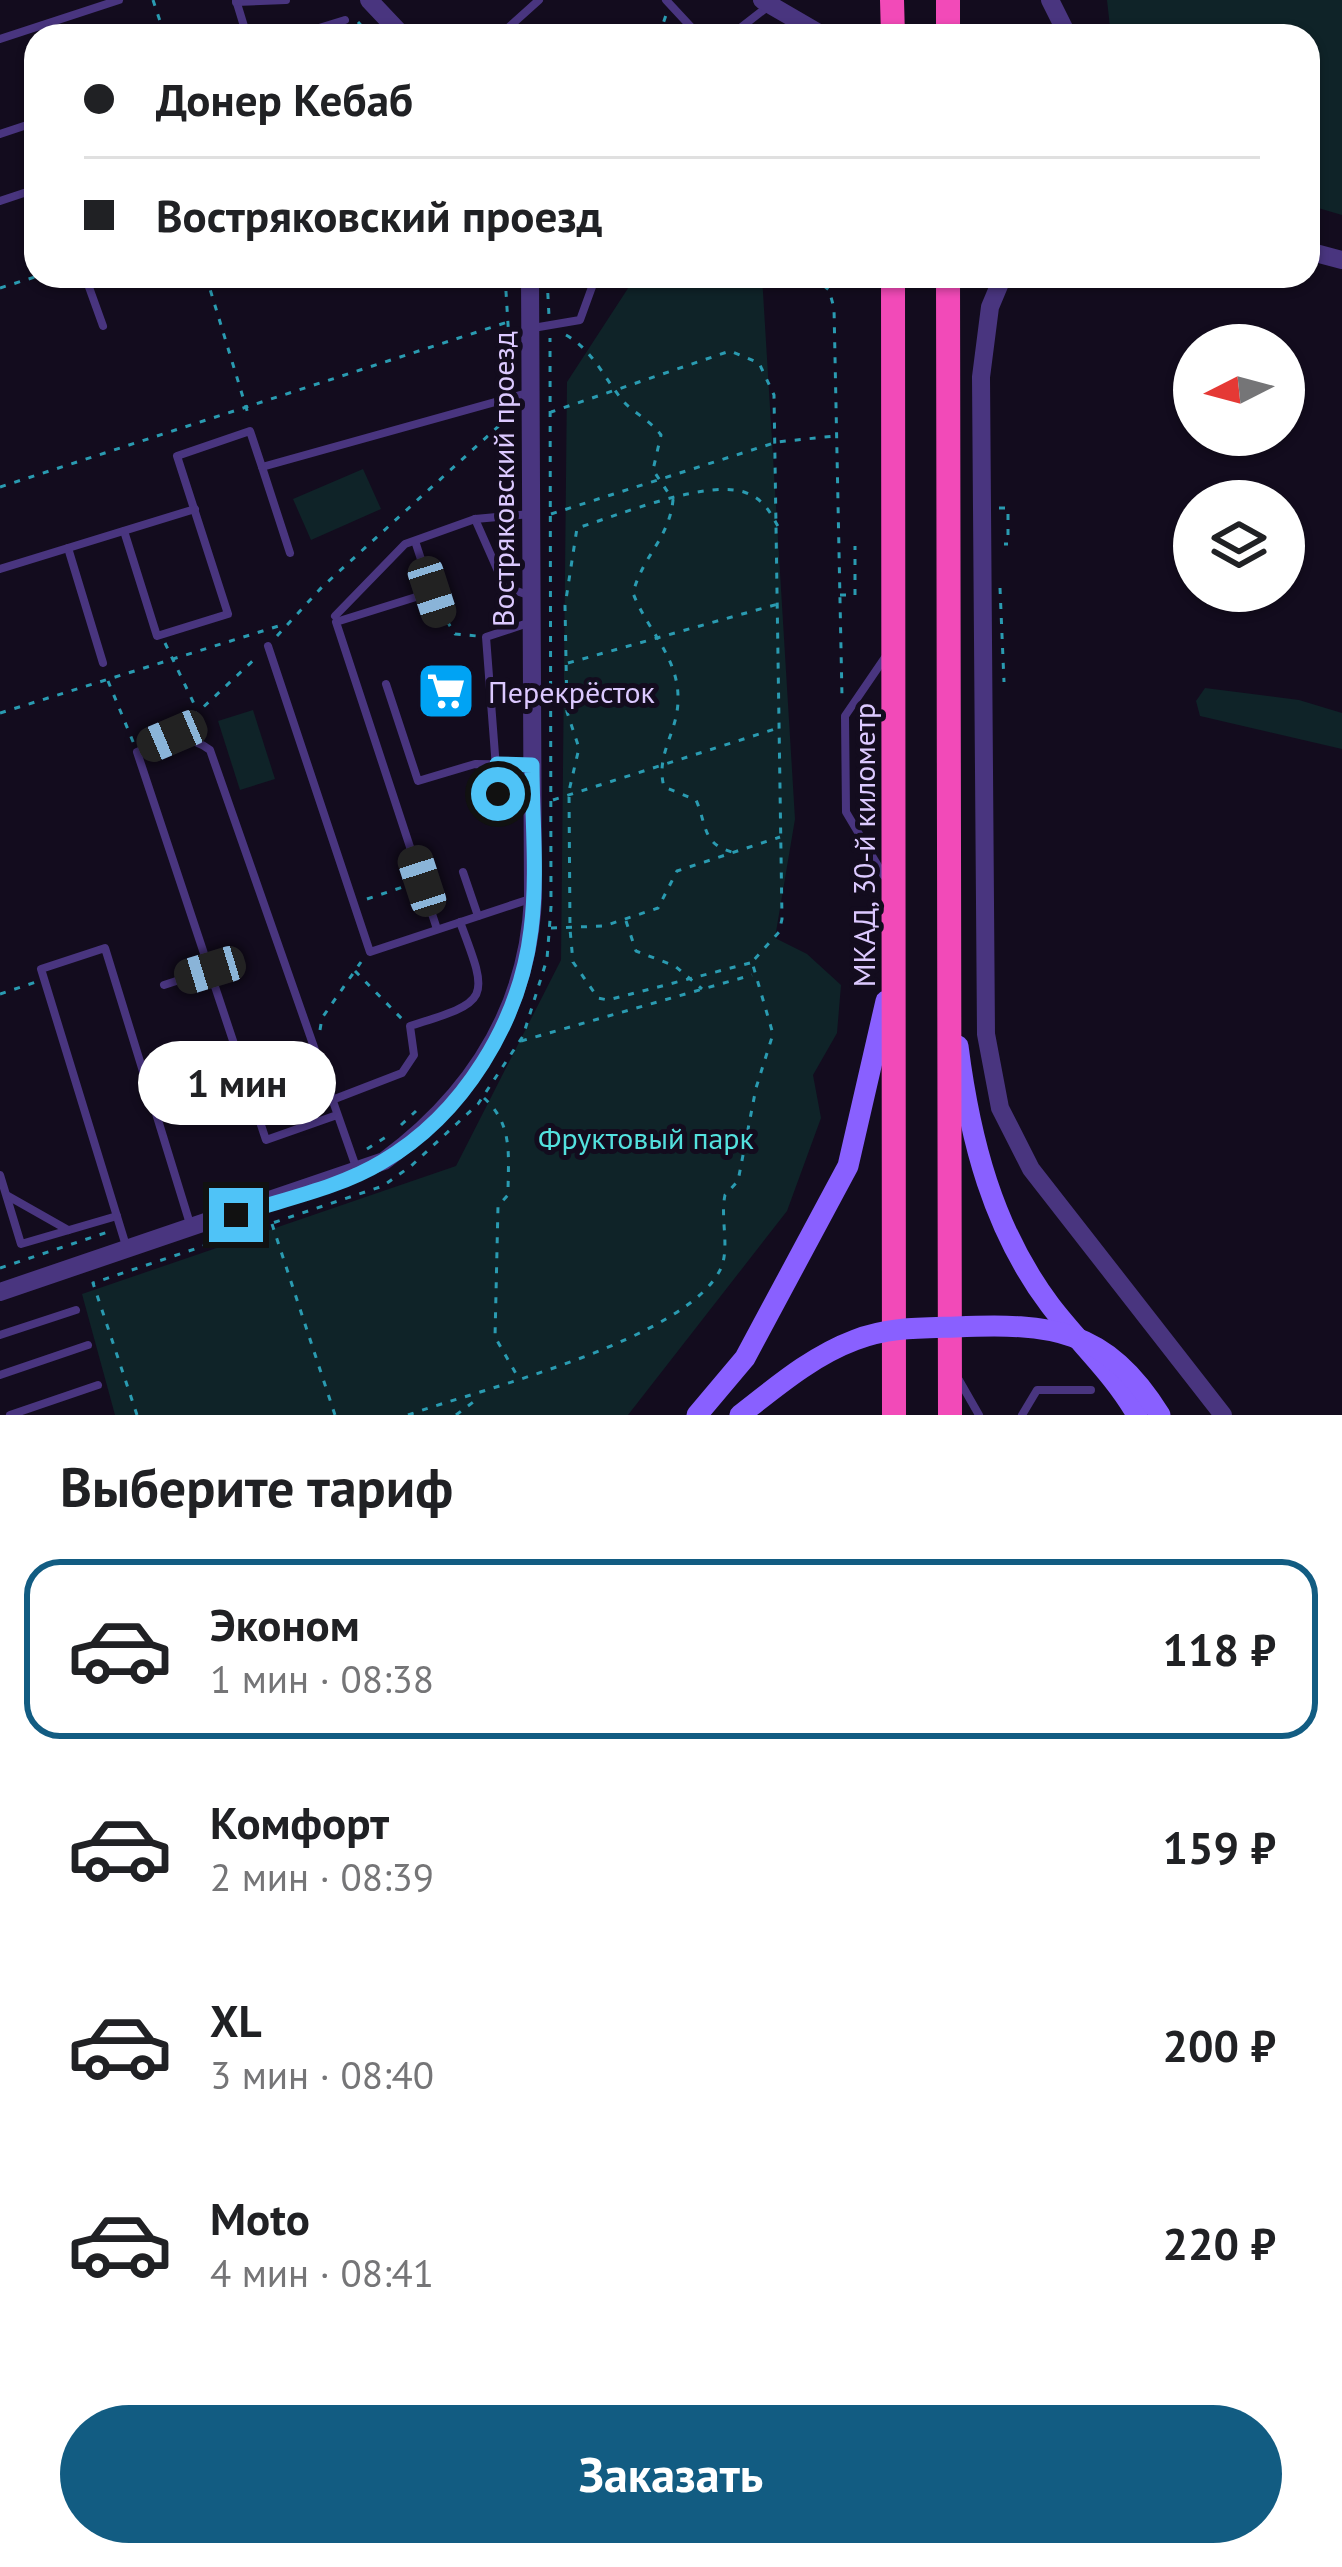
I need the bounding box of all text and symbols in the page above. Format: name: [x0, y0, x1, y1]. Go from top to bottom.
text: Донер Кебаб: [156, 70, 413, 128]
text: Востряковский проезд: [156, 186, 602, 244]
north arrow: [1173, 324, 1305, 456]
map controls: [1173, 324, 1305, 612]
street label: Востряковский проезд: [483, 331, 522, 627]
button: layers: [1173, 480, 1305, 612]
car: [404, 552, 460, 632]
supermarket icon: Перекрёсток: [415, 660, 477, 722]
place label: Перекрёсток: [488, 672, 656, 711]
street label: МКАД, 30-й километр: [844, 703, 883, 987]
car: [132, 705, 212, 767]
route start: [471, 767, 525, 821]
car: [394, 841, 450, 921]
car: [170, 942, 250, 998]
callout: 1 мин: [137, 1041, 335, 1125]
text: 1 мин: [187, 1057, 287, 1108]
park label: Фруктовый парк: [538, 1118, 755, 1157]
route end: [209, 1188, 263, 1242]
text: Выберите тариф: [60, 1452, 453, 1522]
icon: car: [66, 1595, 174, 1703]
text: Эконом: [210, 1595, 360, 1653]
text: 118 ₽: [1163, 1620, 1276, 1678]
text: 1 мин · 08:38: [210, 1653, 434, 1704]
icon: car: [66, 1793, 174, 1901]
text: Комфорт: [210, 1793, 389, 1851]
text: 159 ₽: [1163, 1818, 1276, 1876]
text: 2 мин · 08:39: [210, 1851, 434, 1902]
icon: car: [66, 1991, 174, 2099]
text: XL: [210, 1991, 262, 2049]
text: 200 ₽: [1163, 2016, 1276, 2074]
text: 3 мин · 08:40: [210, 2049, 434, 2100]
icon: car: [66, 2189, 174, 2297]
text: Moto: [210, 2189, 310, 2247]
text: 220 ₽: [1163, 2214, 1276, 2272]
text: 4 мин · 08:41: [210, 2247, 434, 2298]
button: Заказать: [60, 2405, 1282, 2543]

